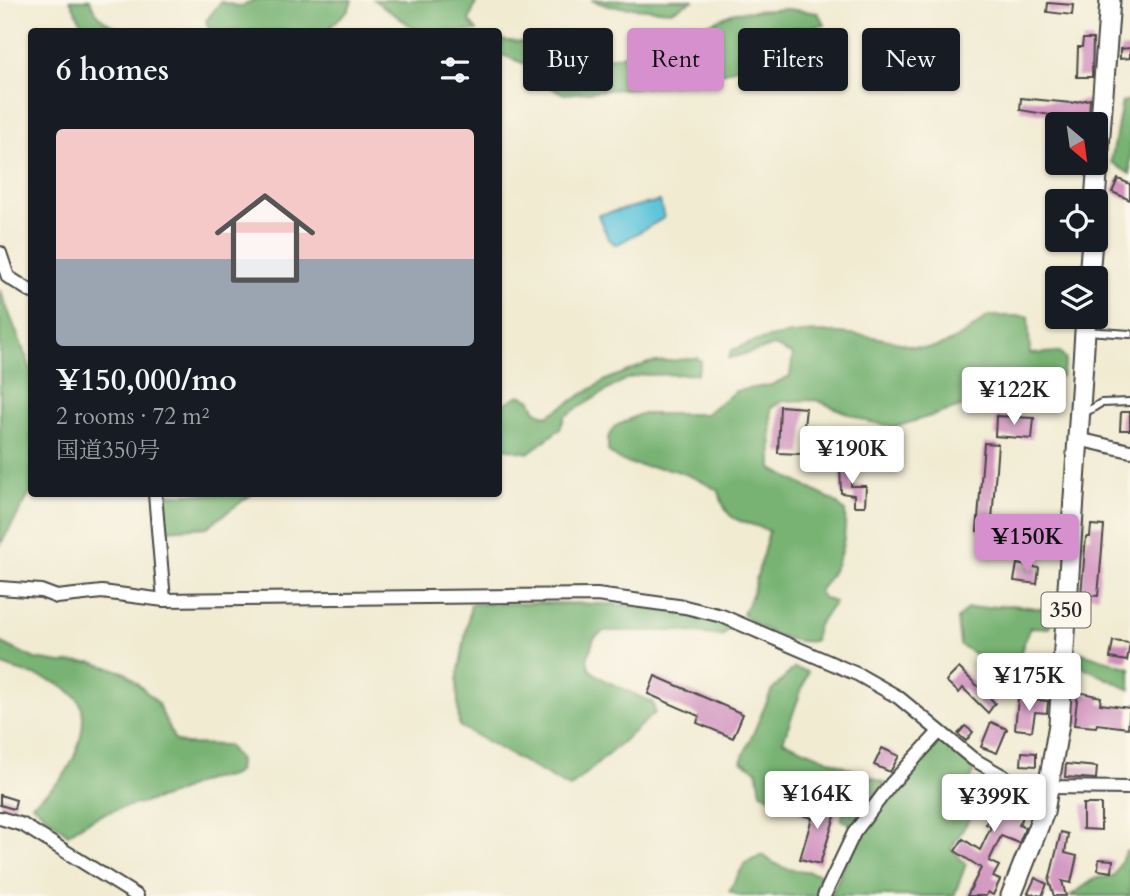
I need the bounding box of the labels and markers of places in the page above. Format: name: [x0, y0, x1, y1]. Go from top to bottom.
pin: ¥122K: [965, 368, 1063, 427]
pin: ¥190K: [803, 426, 901, 486]
pin: ¥150K: [978, 514, 1076, 574]
pin: ¥175K: [980, 654, 1078, 713]
pin: ¥164K: [768, 772, 866, 831]
pin: ¥399K: [945, 774, 1043, 834]

